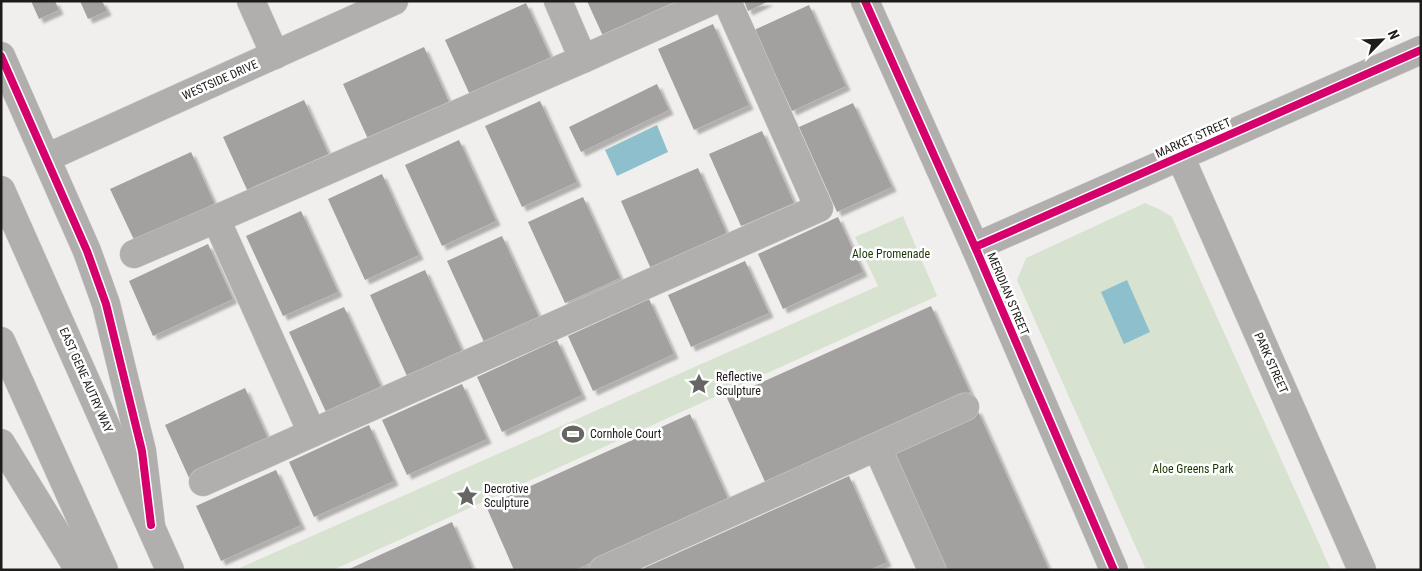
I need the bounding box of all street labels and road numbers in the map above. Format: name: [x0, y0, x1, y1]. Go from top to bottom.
street label: WESTSIDE DRIVE: [180, 57, 260, 103]
street label: MARKET STREET: [1153, 115, 1233, 161]
street label: MERIDIAN STREET: [984, 250, 1032, 338]
street label: EAST GENE AUTRY WAY: [57, 325, 116, 435]
street label: PARK STREET: [1251, 330, 1291, 396]

